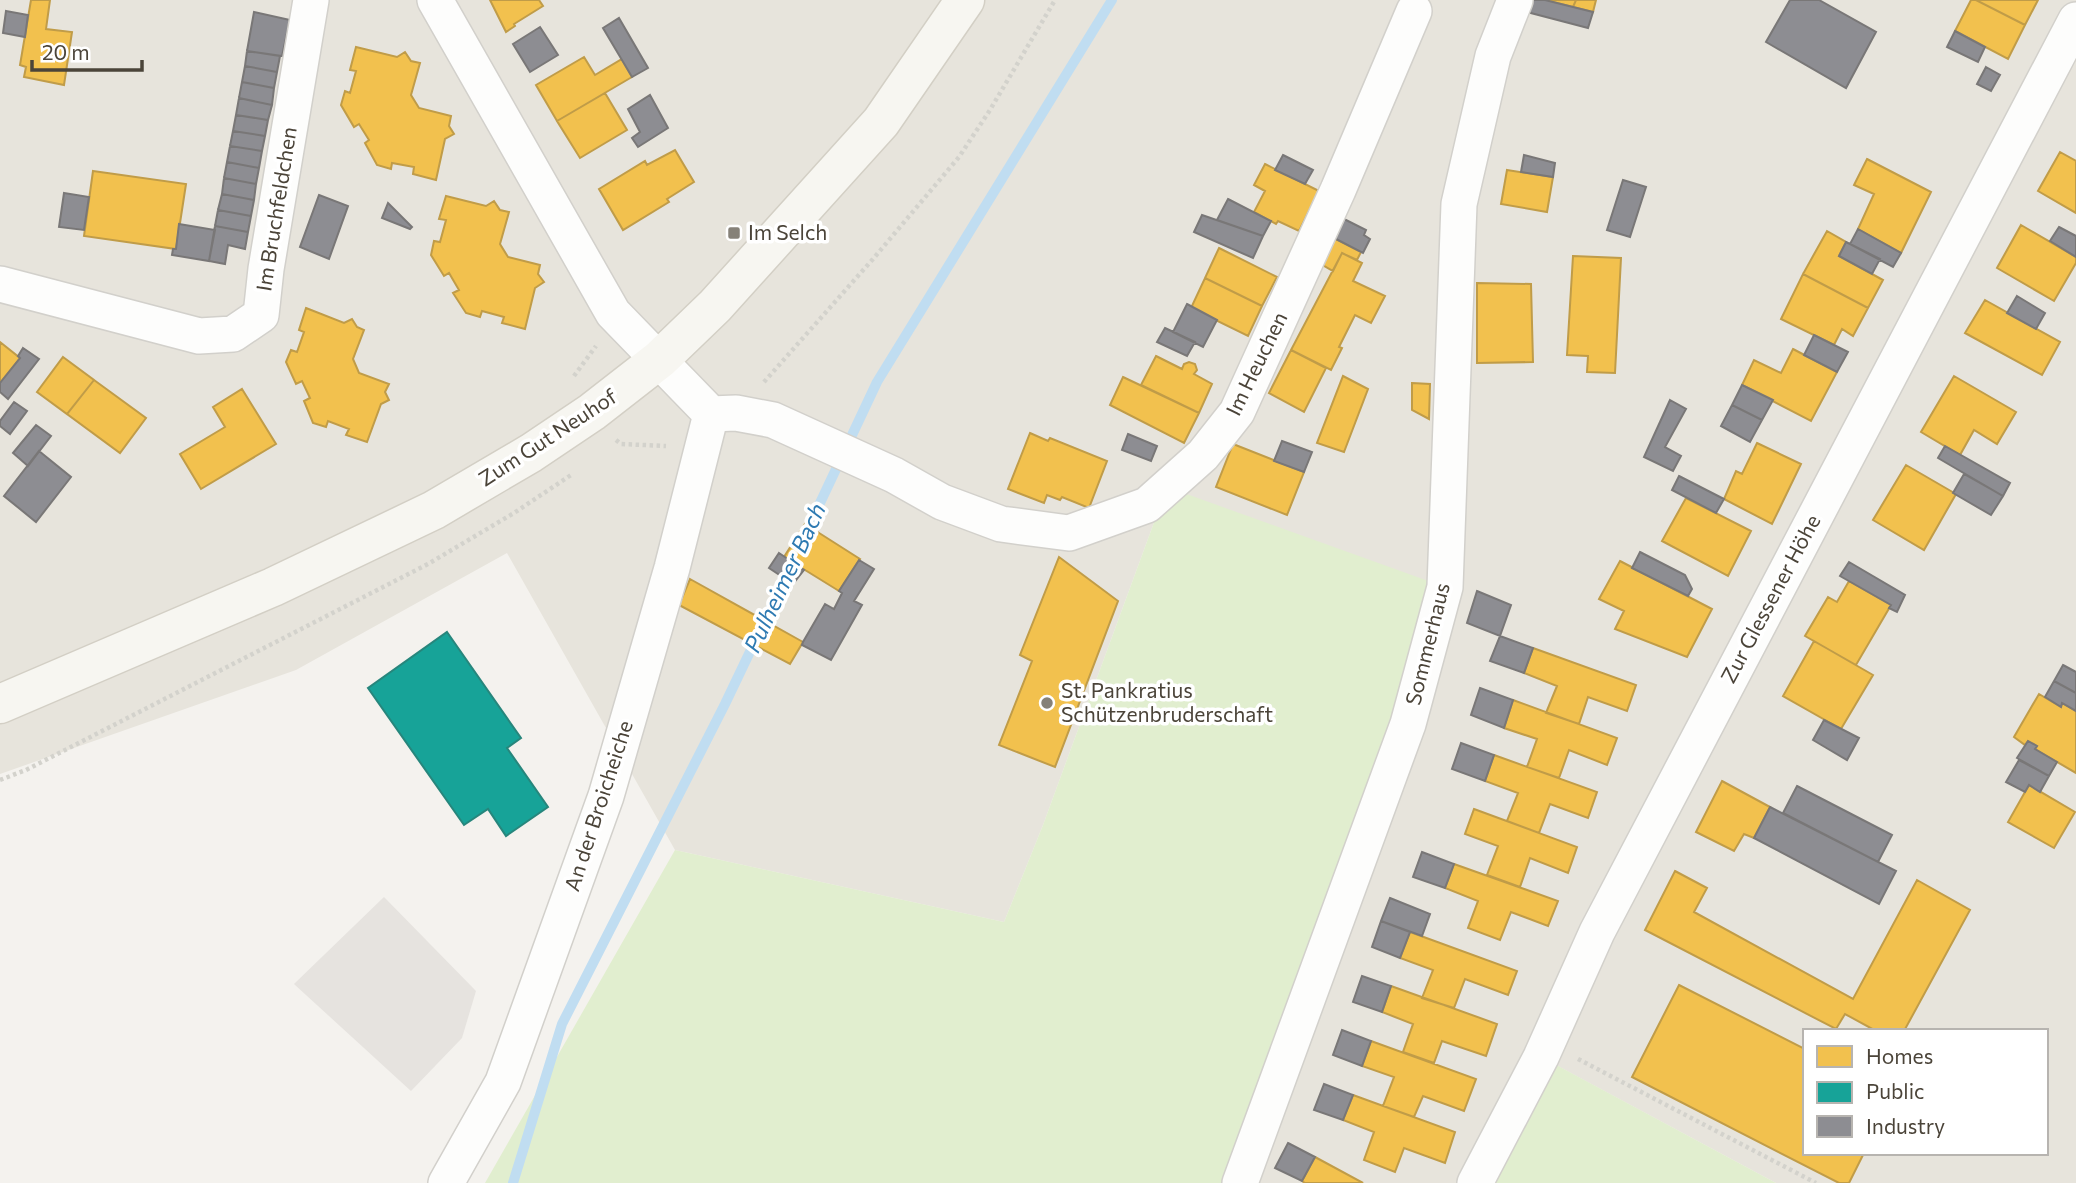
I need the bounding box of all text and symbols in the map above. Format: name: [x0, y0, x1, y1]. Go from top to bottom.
scale bar: [32, 28, 142, 72]
text: 20 m: [42, 39, 90, 64]
street label: Im Bruchfeldchen: [250, 125, 301, 293]
place label: Im Selch: [748, 219, 827, 244]
marker: Im Selch: [726, 225, 742, 241]
street label: Im Heuchen: [1220, 307, 1292, 419]
street label: Zum Gut Neuhof: [474, 382, 621, 491]
water label: Pulheimer Bach: [737, 498, 831, 657]
street label: Zur Glessener Höhe: [1715, 510, 1825, 687]
street label: Sommerhaus: [1399, 580, 1454, 707]
place label: St. Pankratius Schützenbruderschaft: [1061, 677, 1273, 726]
marker: St. Pankratius Schützenbruderschaft: [1039, 695, 1055, 711]
street label: An der Broicheiche: [558, 717, 637, 894]
legend: [1803, 1029, 2048, 1155]
text: Homes: [1866, 1043, 1933, 1068]
text: Public: [1866, 1078, 1924, 1103]
text: Industry: [1866, 1113, 1945, 1138]

